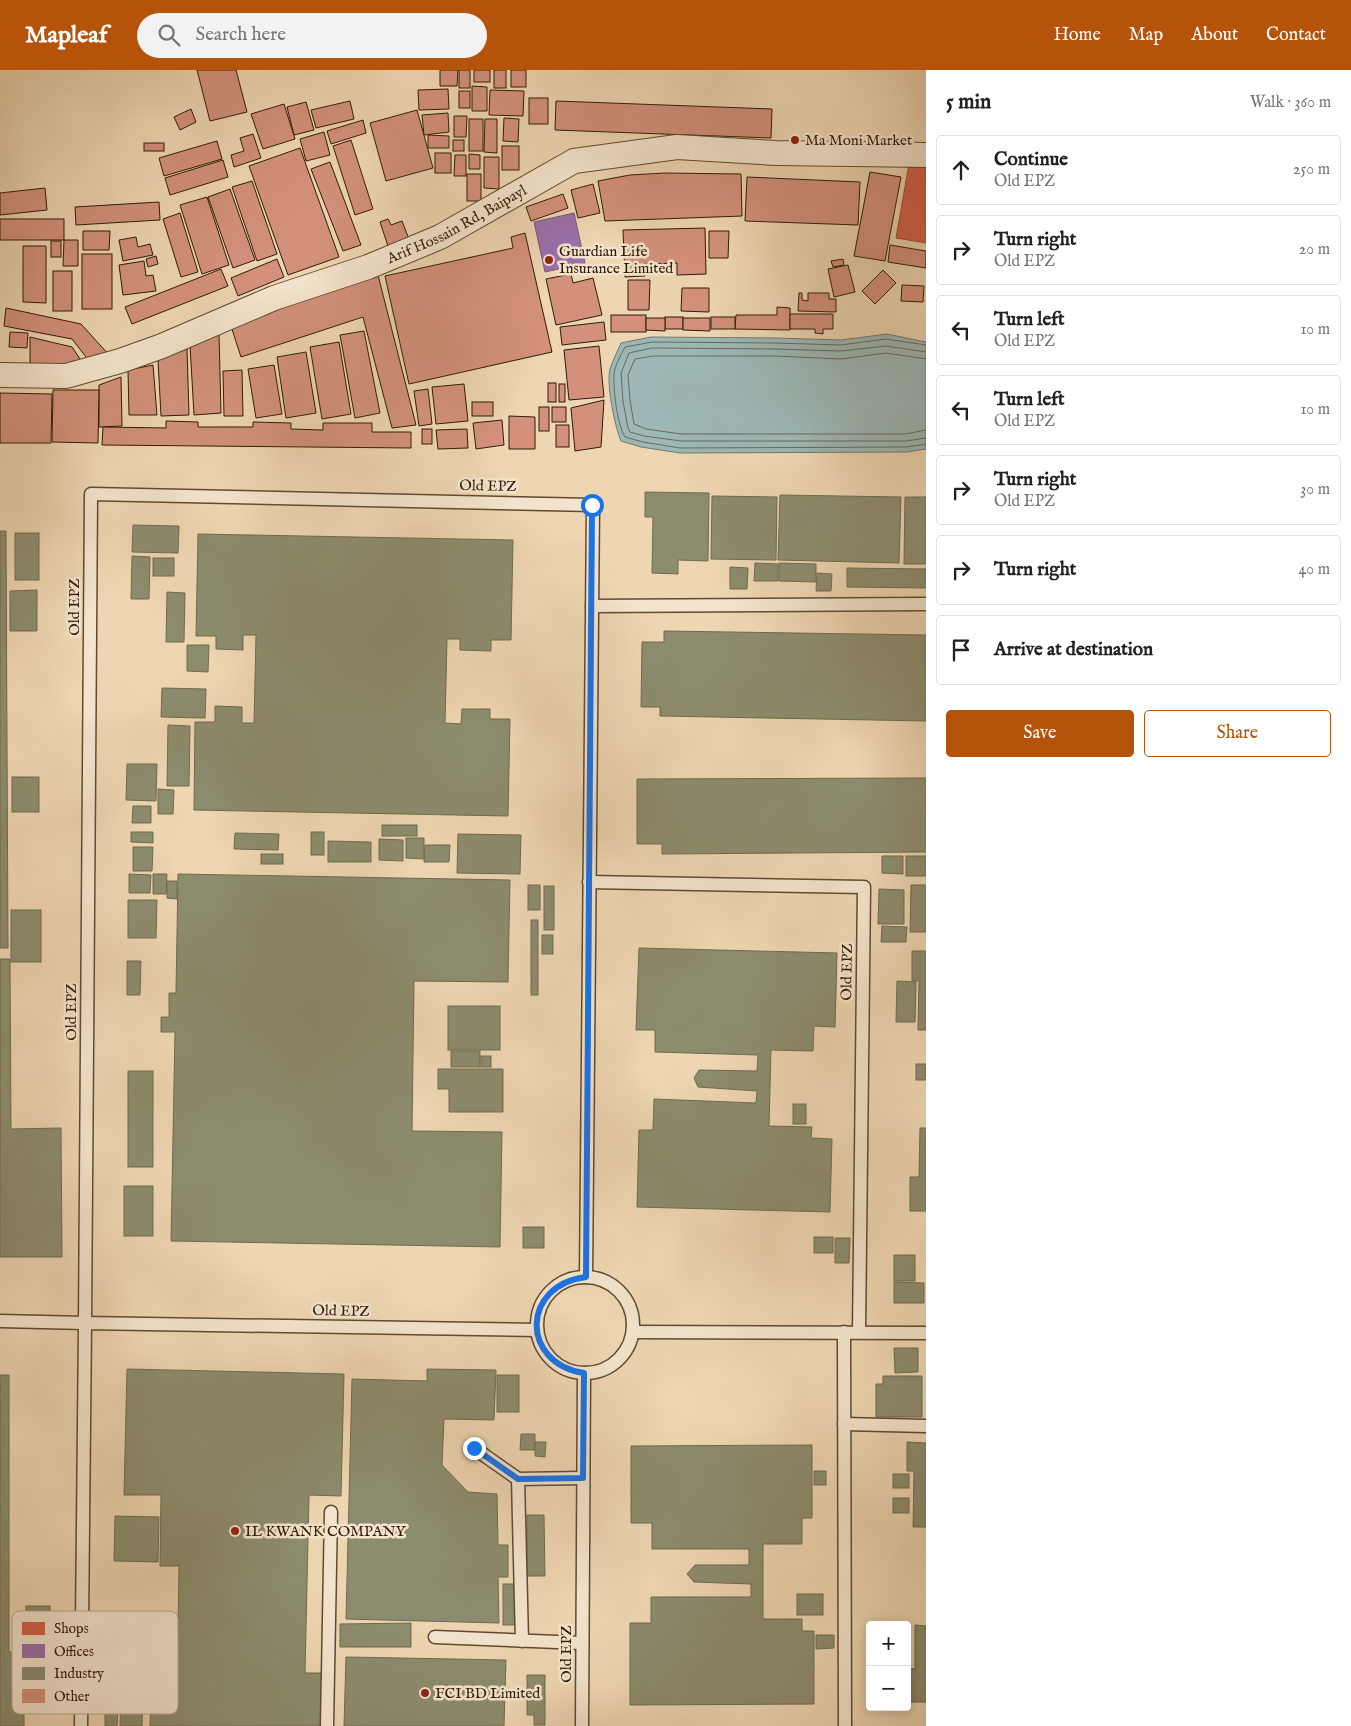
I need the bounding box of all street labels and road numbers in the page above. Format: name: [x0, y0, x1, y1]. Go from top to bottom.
street label: Arif Hossain Rd, Baipayl: [383, 180, 531, 268]
street label: Old EPZ: [459, 476, 517, 496]
street label: Old EPZ: [65, 578, 84, 636]
street label: Old EPZ: [837, 943, 857, 1001]
street label: Old EPZ: [62, 983, 81, 1041]
street label: Old EPZ: [312, 1301, 370, 1321]
street label: Old EPZ: [557, 1625, 576, 1683]

